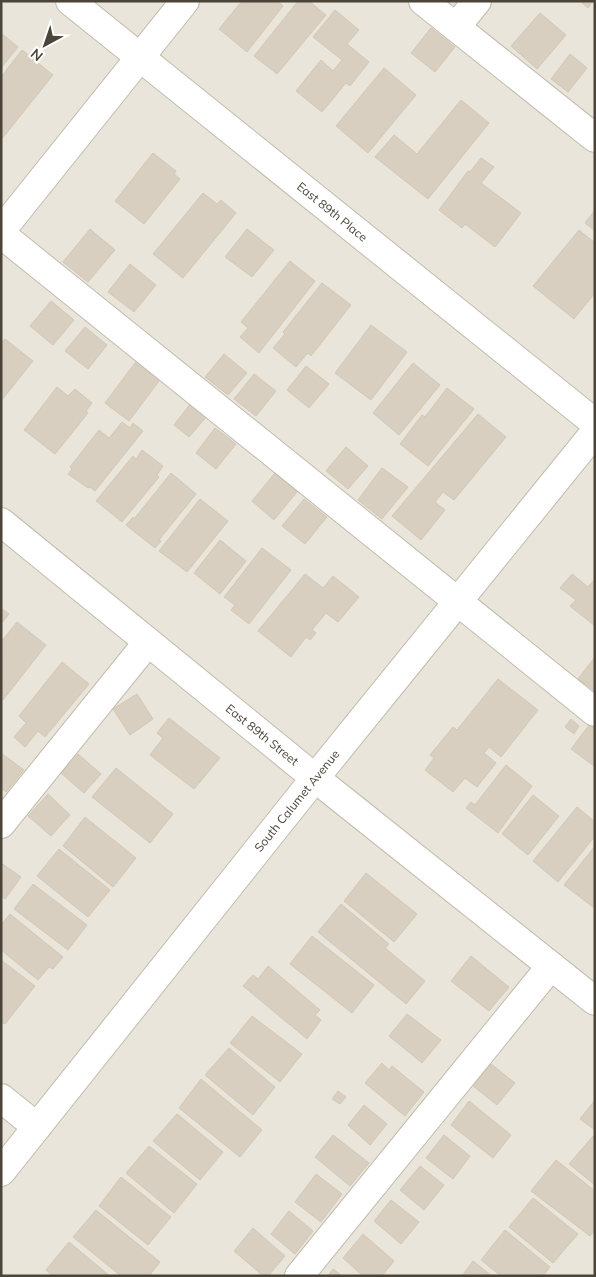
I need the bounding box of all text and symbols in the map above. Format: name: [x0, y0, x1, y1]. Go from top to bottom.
north arrow: [20, 20, 70, 70]
text: N: [27, 45, 46, 65]
street label: East 89th Place: [294, 179, 371, 245]
street label: East 89th Street: [223, 701, 302, 769]
street label: South Calumet Avenue: [251, 747, 342, 855]

